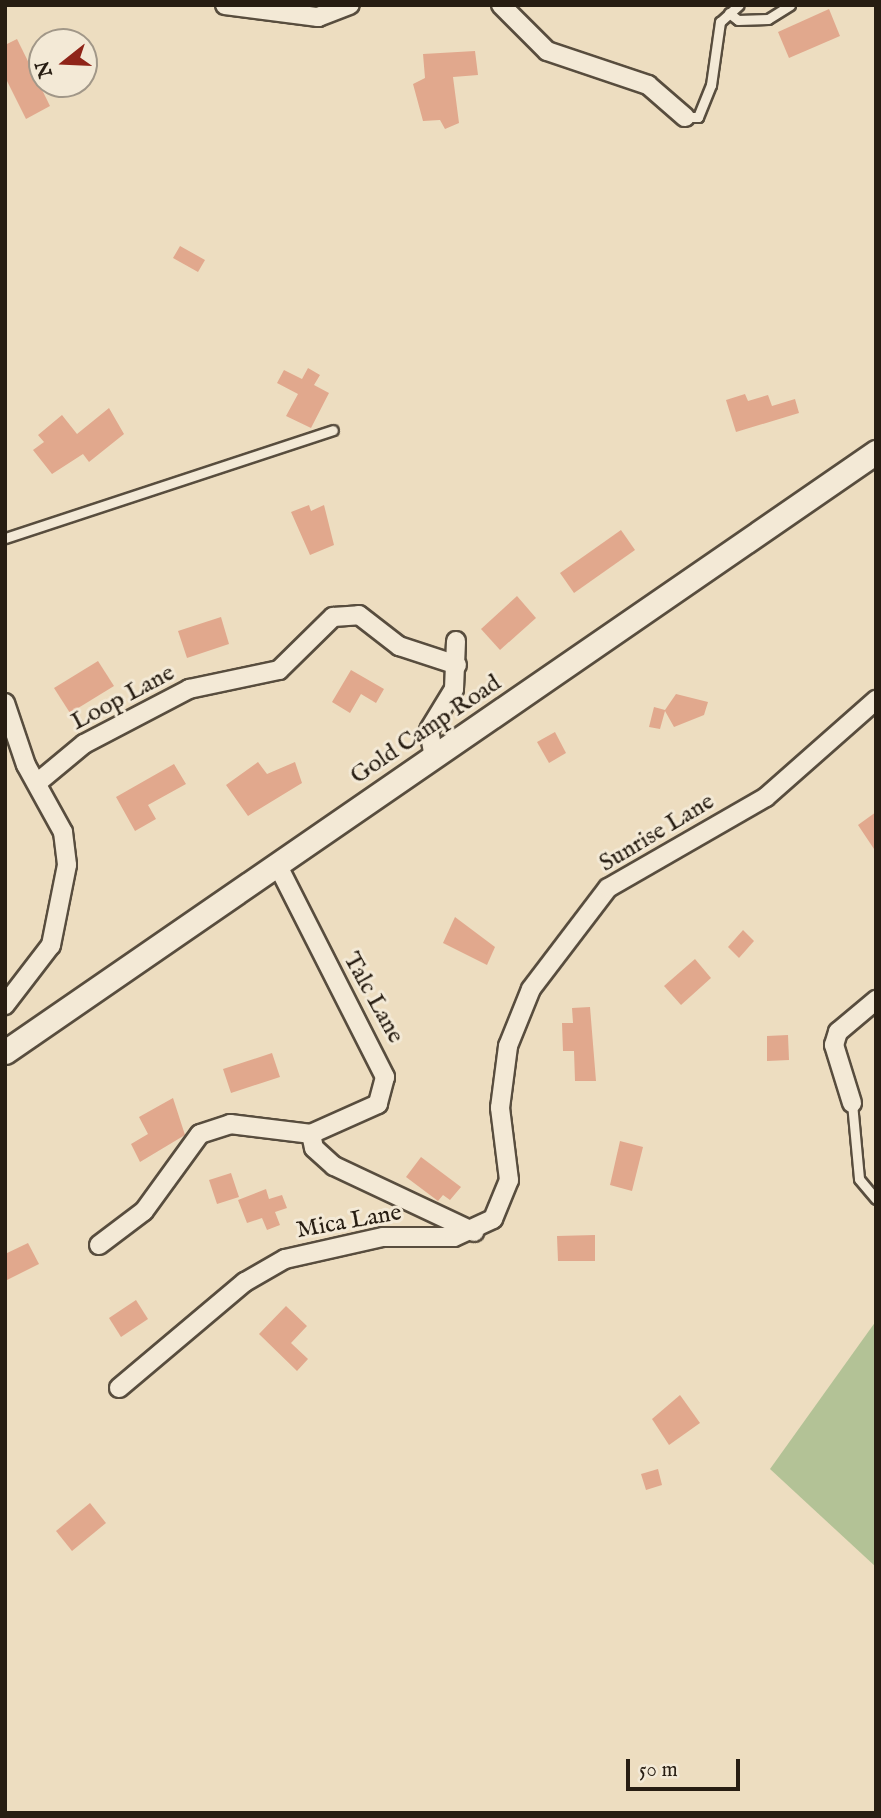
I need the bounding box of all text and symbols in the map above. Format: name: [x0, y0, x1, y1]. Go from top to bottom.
north arrow: [28, 28, 98, 98]
text: N: [31, 57, 59, 80]
street label: Loop Lane: [67, 659, 179, 737]
street label: Gold Camp Road: [345, 669, 507, 791]
street label: Sunrise Lane: [594, 788, 720, 878]
street label: Talc Lane: [336, 948, 410, 1048]
street label: Mica Lane: [294, 1199, 404, 1245]
scale bar: [629, 1744, 743, 1788]
text: 50 m: [639, 1757, 678, 1784]

